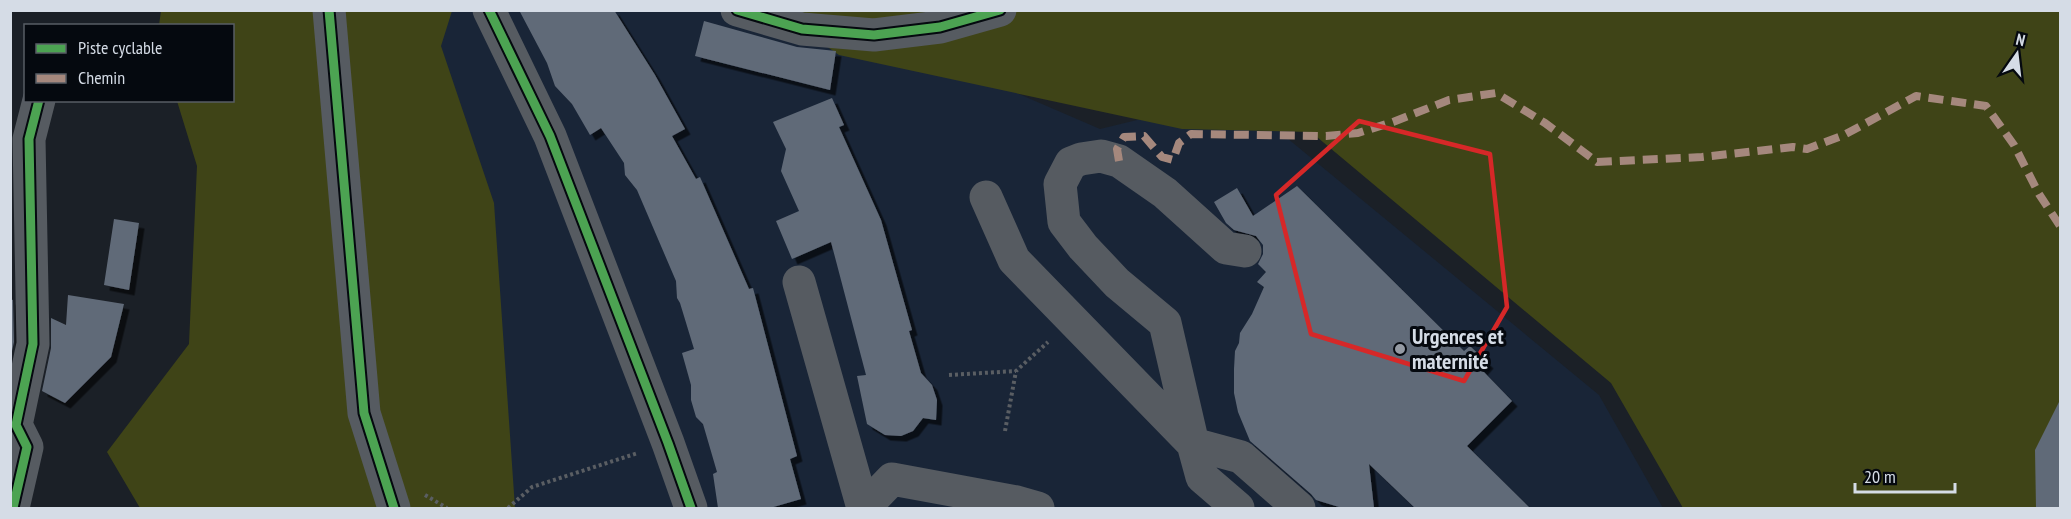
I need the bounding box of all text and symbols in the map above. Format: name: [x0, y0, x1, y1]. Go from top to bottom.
legend: [24, 24, 234, 102]
north arrow: [1987, 24, 2047, 84]
text: N: [2014, 29, 2027, 50]
text: Piste cyclable: [78, 36, 162, 59]
text: Chemin: [78, 66, 125, 89]
place label: Urgences et maternité: [1412, 322, 1504, 375]
marker: Urgences et maternité: [1393, 342, 1407, 356]
scale bar: [1855, 456, 1956, 494]
text: 20 m: [1864, 465, 1896, 488]

